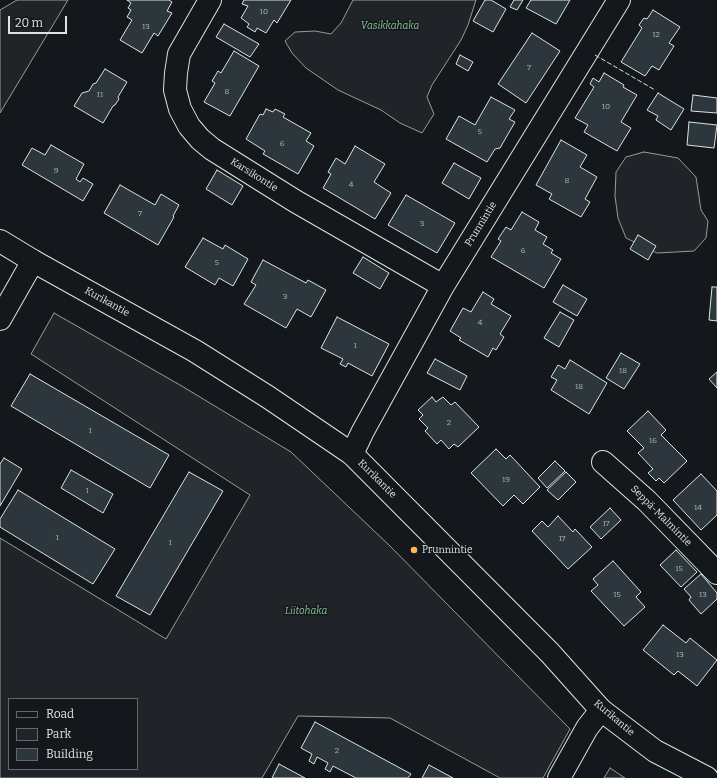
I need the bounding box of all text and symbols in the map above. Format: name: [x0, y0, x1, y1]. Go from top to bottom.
house number: 10: [260, 7, 268, 17]
scale bar: [10, 8, 69, 34]
text: 20 m: [15, 16, 43, 30]
park label: Vasikkahaka: [361, 20, 419, 32]
house number: 13: [142, 22, 150, 32]
house number: 12: [652, 30, 660, 40]
house number: 7: [527, 63, 531, 73]
house number: 8: [225, 87, 229, 97]
house number: 11: [97, 90, 103, 100]
house number: 10: [602, 102, 610, 112]
house number: 5: [478, 127, 482, 137]
house number: 6: [280, 139, 284, 149]
street label: Karsikontie: [228, 156, 280, 194]
house number: 9: [54, 166, 58, 176]
house number: 8: [565, 176, 569, 186]
house number: 4: [349, 180, 353, 190]
street label: Prunnintie: [463, 199, 499, 249]
house number: 7: [138, 209, 142, 219]
house number: 3: [420, 219, 424, 229]
house number: 6: [521, 246, 525, 256]
house number: 5: [215, 258, 219, 268]
street label: Kurikantie: [82, 285, 132, 319]
house number: 3: [283, 292, 287, 302]
house number: 4: [478, 318, 482, 328]
house number: 1: [353, 341, 357, 351]
house number: 18: [619, 366, 627, 376]
house number: 18: [575, 382, 583, 392]
house number: 2: [447, 418, 451, 428]
house number: 1: [88, 426, 92, 436]
house number: 16: [649, 436, 657, 446]
street label: Kurikantie: [355, 457, 399, 501]
house number: 19: [502, 475, 510, 485]
street label: Seppä-Malmintie: [628, 483, 694, 549]
house number: 1: [85, 486, 89, 496]
house number: 14: [694, 503, 702, 513]
house number: 17: [602, 519, 610, 529]
house number: 1: [55, 533, 59, 543]
house number: 17: [558, 534, 566, 544]
house number: 1: [168, 538, 172, 548]
place label: Prunnintie: [422, 544, 472, 556]
marker: Prunnintie: [409, 545, 419, 555]
house number: 15: [675, 564, 683, 574]
house number: 15: [613, 590, 621, 600]
house number: 13: [699, 590, 707, 600]
park label: Liitohaka: [285, 605, 327, 617]
house number: 13: [676, 650, 684, 660]
street label: Kurikantie: [591, 697, 637, 739]
legend: [8, 698, 138, 770]
text: Road: [46, 707, 74, 721]
text: Park: [46, 727, 71, 741]
house number: 2: [335, 746, 339, 756]
text: Building: [46, 747, 93, 761]

